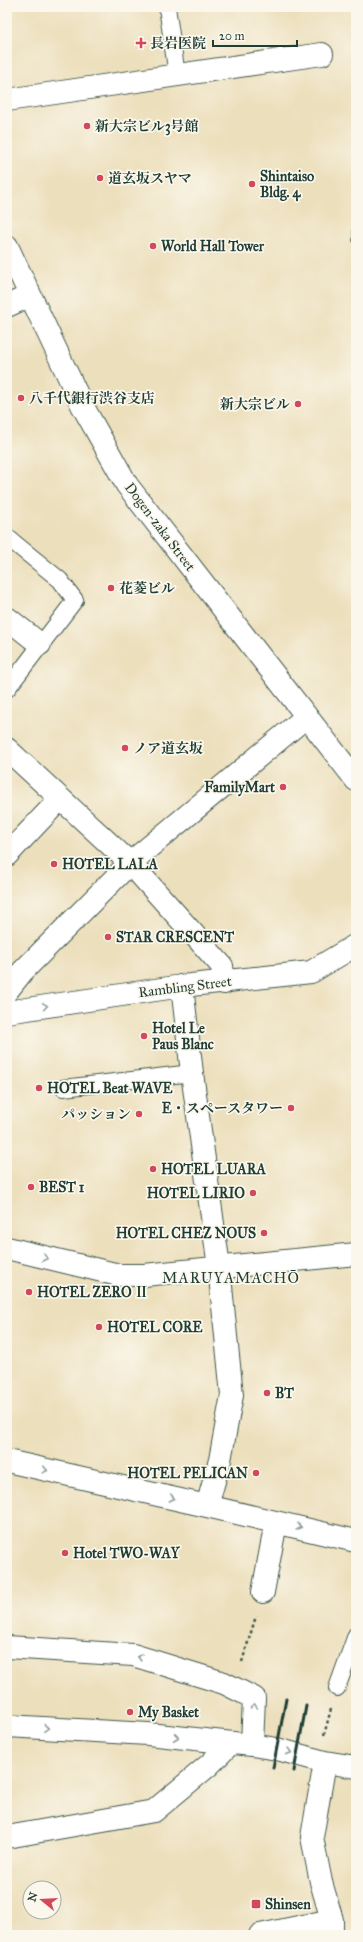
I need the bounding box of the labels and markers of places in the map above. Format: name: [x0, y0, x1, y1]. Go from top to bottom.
place label: 長岩医院: [150, 35, 206, 52]
marker: 長岩医院: [135, 37, 147, 49]
place label: 新大宗ビル3号館: [95, 118, 199, 136]
marker: 新大宗ビル3号館: [82, 121, 92, 131]
place label: Shintaiso Bldg. 4: [260, 168, 314, 202]
place label: 道玄坂スヤマ: [108, 170, 192, 187]
marker: 道玄坂スヤマ: [95, 173, 105, 183]
marker: Shintaiso Bldg. 4: [247, 179, 257, 189]
place label: World Hall Tower: [161, 238, 265, 255]
marker: World Hall Tower: [148, 241, 158, 251]
place label: 八千代銀行渋谷支店: [29, 390, 155, 407]
marker: 八千代銀行渋谷支店: [16, 393, 26, 403]
place label: 新大宗ビル: [220, 396, 290, 413]
marker: 新大宗ビル: [293, 399, 303, 409]
place label: 花菱ビル: [119, 580, 175, 597]
marker: 花菱ビル: [106, 583, 116, 593]
place label: ノア道玄坂: [133, 740, 203, 757]
marker: ノア道玄坂: [120, 743, 130, 753]
place label: FamilyMart: [204, 779, 275, 797]
marker: FamilyMart: [278, 782, 288, 792]
place label: HOTEL LALA: [62, 856, 159, 873]
marker: HOTEL LALA: [49, 859, 59, 869]
place label: STAR CRESCENT: [116, 929, 235, 946]
marker: STAR CRESCENT: [103, 932, 113, 942]
place label: Hotel Le Paus Blanc: [152, 1020, 214, 1053]
marker: Hotel Le Paus Blanc: [139, 1031, 149, 1041]
place label: HOTEL Beat WAVE: [47, 1080, 172, 1097]
marker: HOTEL Beat WAVE: [34, 1083, 44, 1093]
place label: E・スペースタワー: [162, 1100, 283, 1117]
marker: E・スペースタワー: [286, 1103, 296, 1113]
place label: パッション: [61, 1106, 131, 1123]
marker: パッション: [134, 1109, 144, 1119]
place label: HOTEL LUARA: [161, 1161, 266, 1178]
marker: HOTEL LUARA: [148, 1164, 158, 1174]
place label: BEST 1: [39, 1179, 85, 1196]
marker: BEST 1: [26, 1182, 36, 1192]
place label: HOTEL LIRIO: [147, 1185, 245, 1202]
marker: HOTEL LIRIO: [248, 1188, 258, 1198]
place label: HOTEL CHEZ NOUS: [116, 1225, 256, 1242]
marker: HOTEL CHEZ NOUS: [259, 1228, 269, 1238]
place label: HOTEL ZERO Ⅱ: [37, 1284, 149, 1301]
marker: HOTEL ZERO Ⅱ: [24, 1287, 34, 1297]
place label: HOTEL CORE: [107, 1319, 203, 1336]
marker: HOTEL CORE: [94, 1322, 104, 1332]
place label: BT: [275, 1385, 294, 1402]
marker: BT: [262, 1388, 272, 1398]
place label: HOTEL PELICAN: [127, 1465, 248, 1482]
marker: HOTEL PELICAN: [251, 1468, 261, 1478]
place label: Hotel TWO-WAY: [73, 1545, 181, 1562]
marker: Hotel TWO-WAY: [60, 1548, 70, 1558]
place label: My Basket: [138, 1704, 199, 1722]
marker: My Basket: [125, 1707, 135, 1717]
place label: Shinsen: [265, 1896, 311, 1913]
marker: Shinsen: [250, 1898, 262, 1910]

